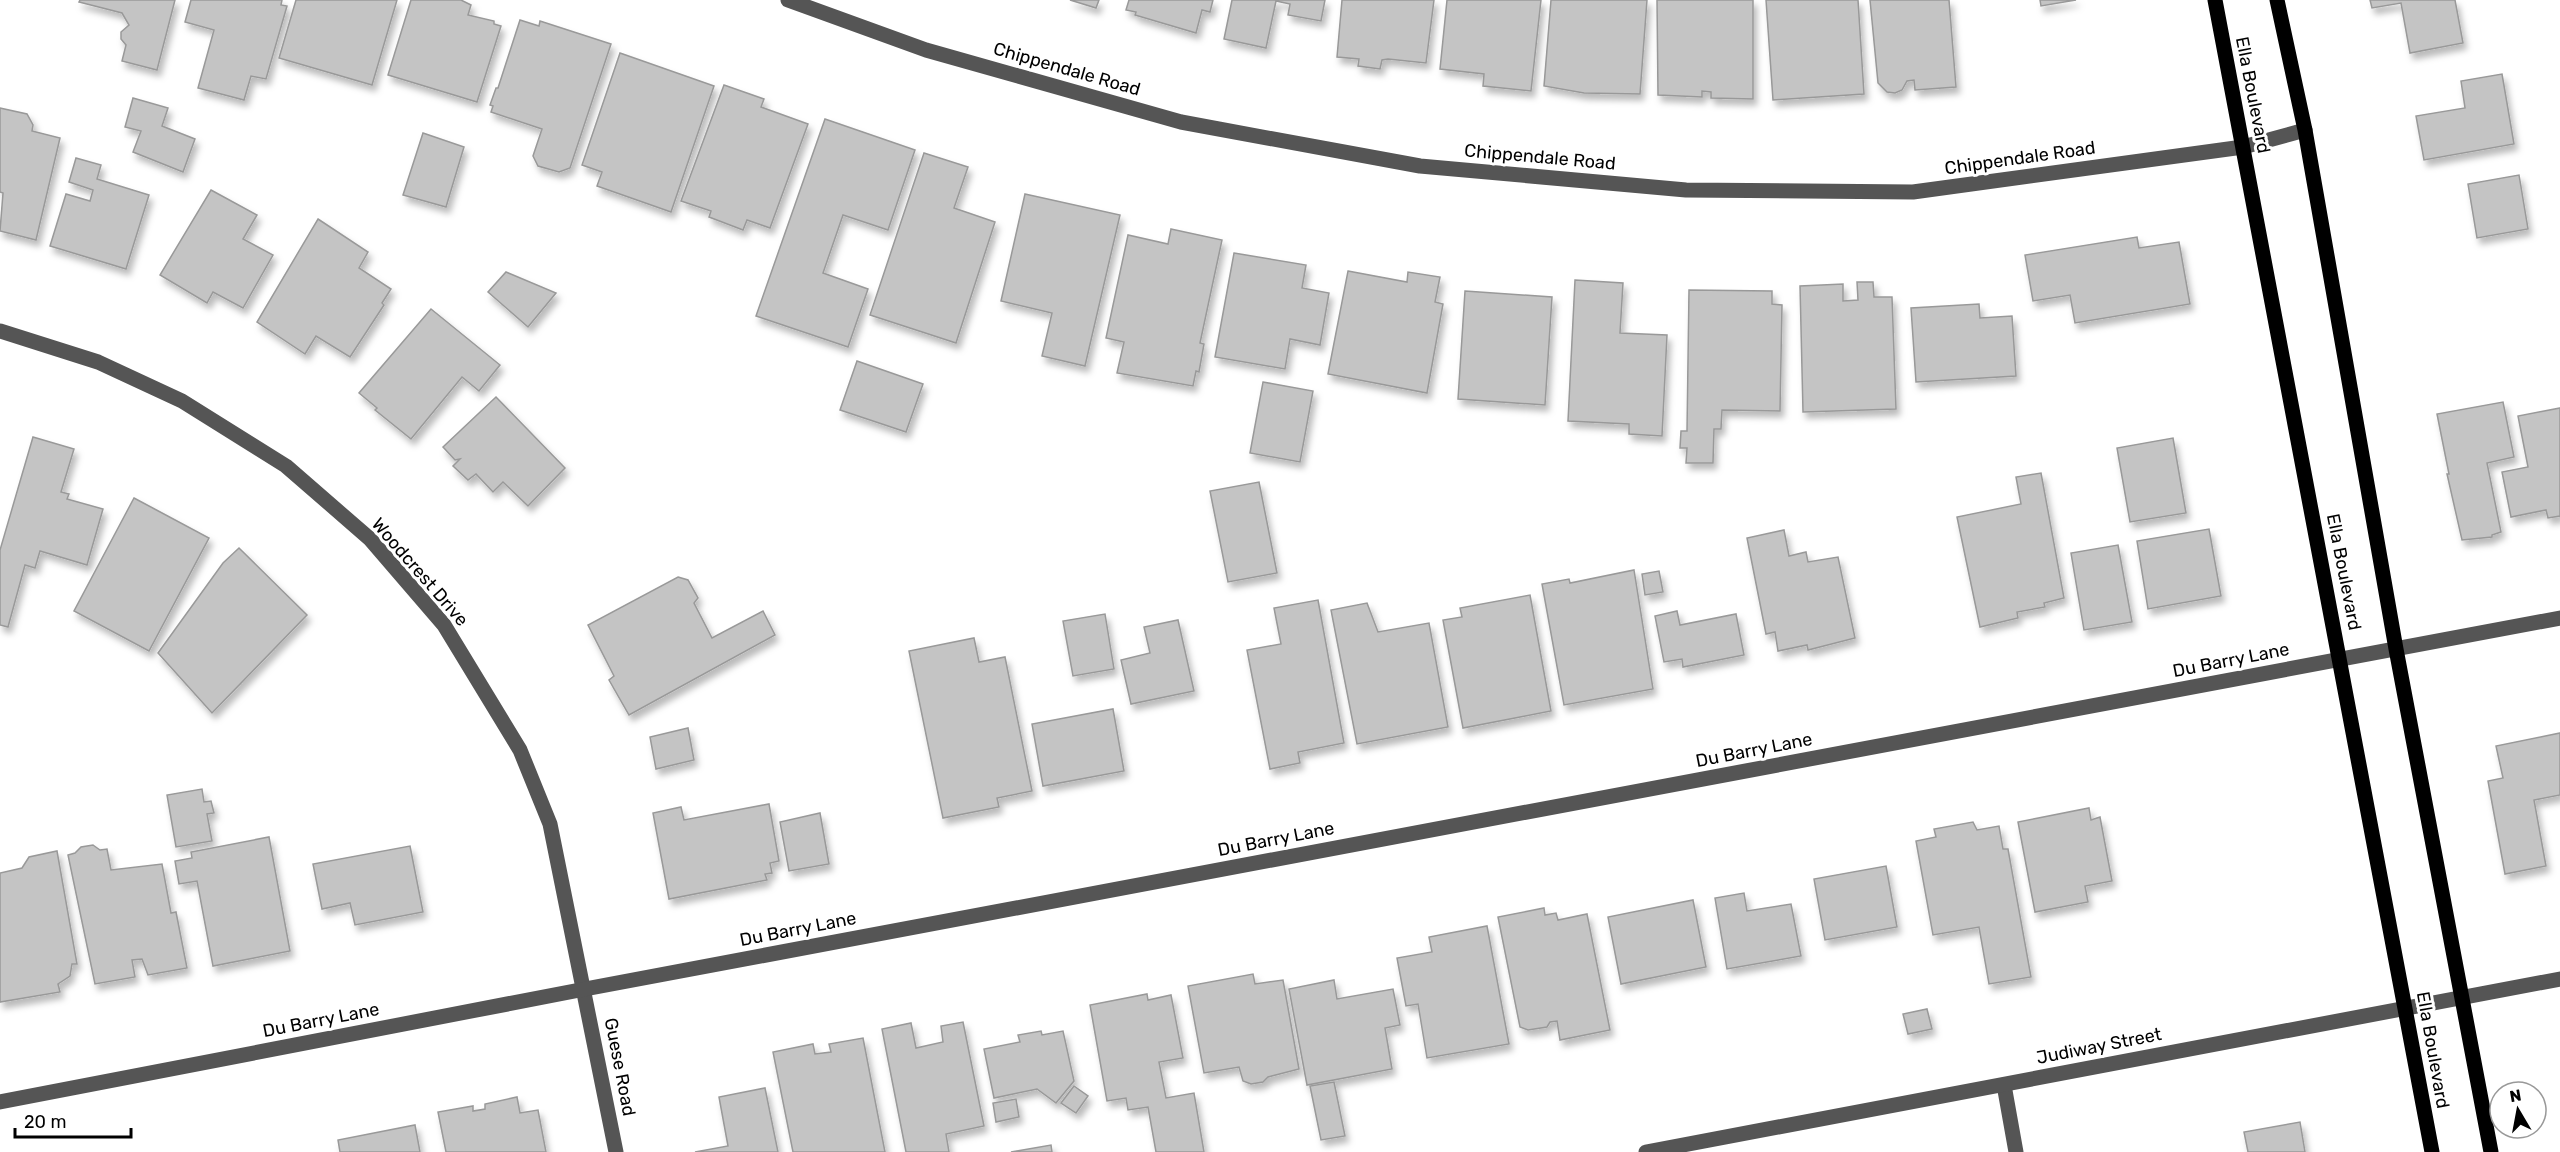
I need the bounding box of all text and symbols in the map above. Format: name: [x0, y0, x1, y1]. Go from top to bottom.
street label: Ella Boulevard: [2231, 35, 2275, 155]
street label: Chippendale Road: [991, 37, 1143, 101]
street label: Chippendale Road: [1943, 137, 2097, 179]
street label: Chippendale Road: [1463, 139, 1617, 175]
street label: Ella Boulevard: [2322, 512, 2366, 632]
street label: Woodcrest Drive: [367, 513, 473, 631]
street label: Du Barry Lane: [2171, 638, 2291, 682]
street label: Du Barry Lane: [1694, 728, 1814, 772]
street label: Du Barry Lane: [1216, 817, 1336, 861]
street label: Du Barry Lane: [738, 907, 858, 951]
street label: Ella Boulevard: [2412, 990, 2454, 1110]
street label: Du Barry Lane: [261, 998, 381, 1042]
street label: Guese Road: [600, 1016, 640, 1118]
street label: Judiway Street: [2035, 1023, 2163, 1069]
north arrow: [2488, 1080, 2548, 1140]
text: N: [2508, 1085, 2523, 1106]
scale bar: [15, 1101, 130, 1139]
text: 20 m: [24, 1111, 66, 1133]

